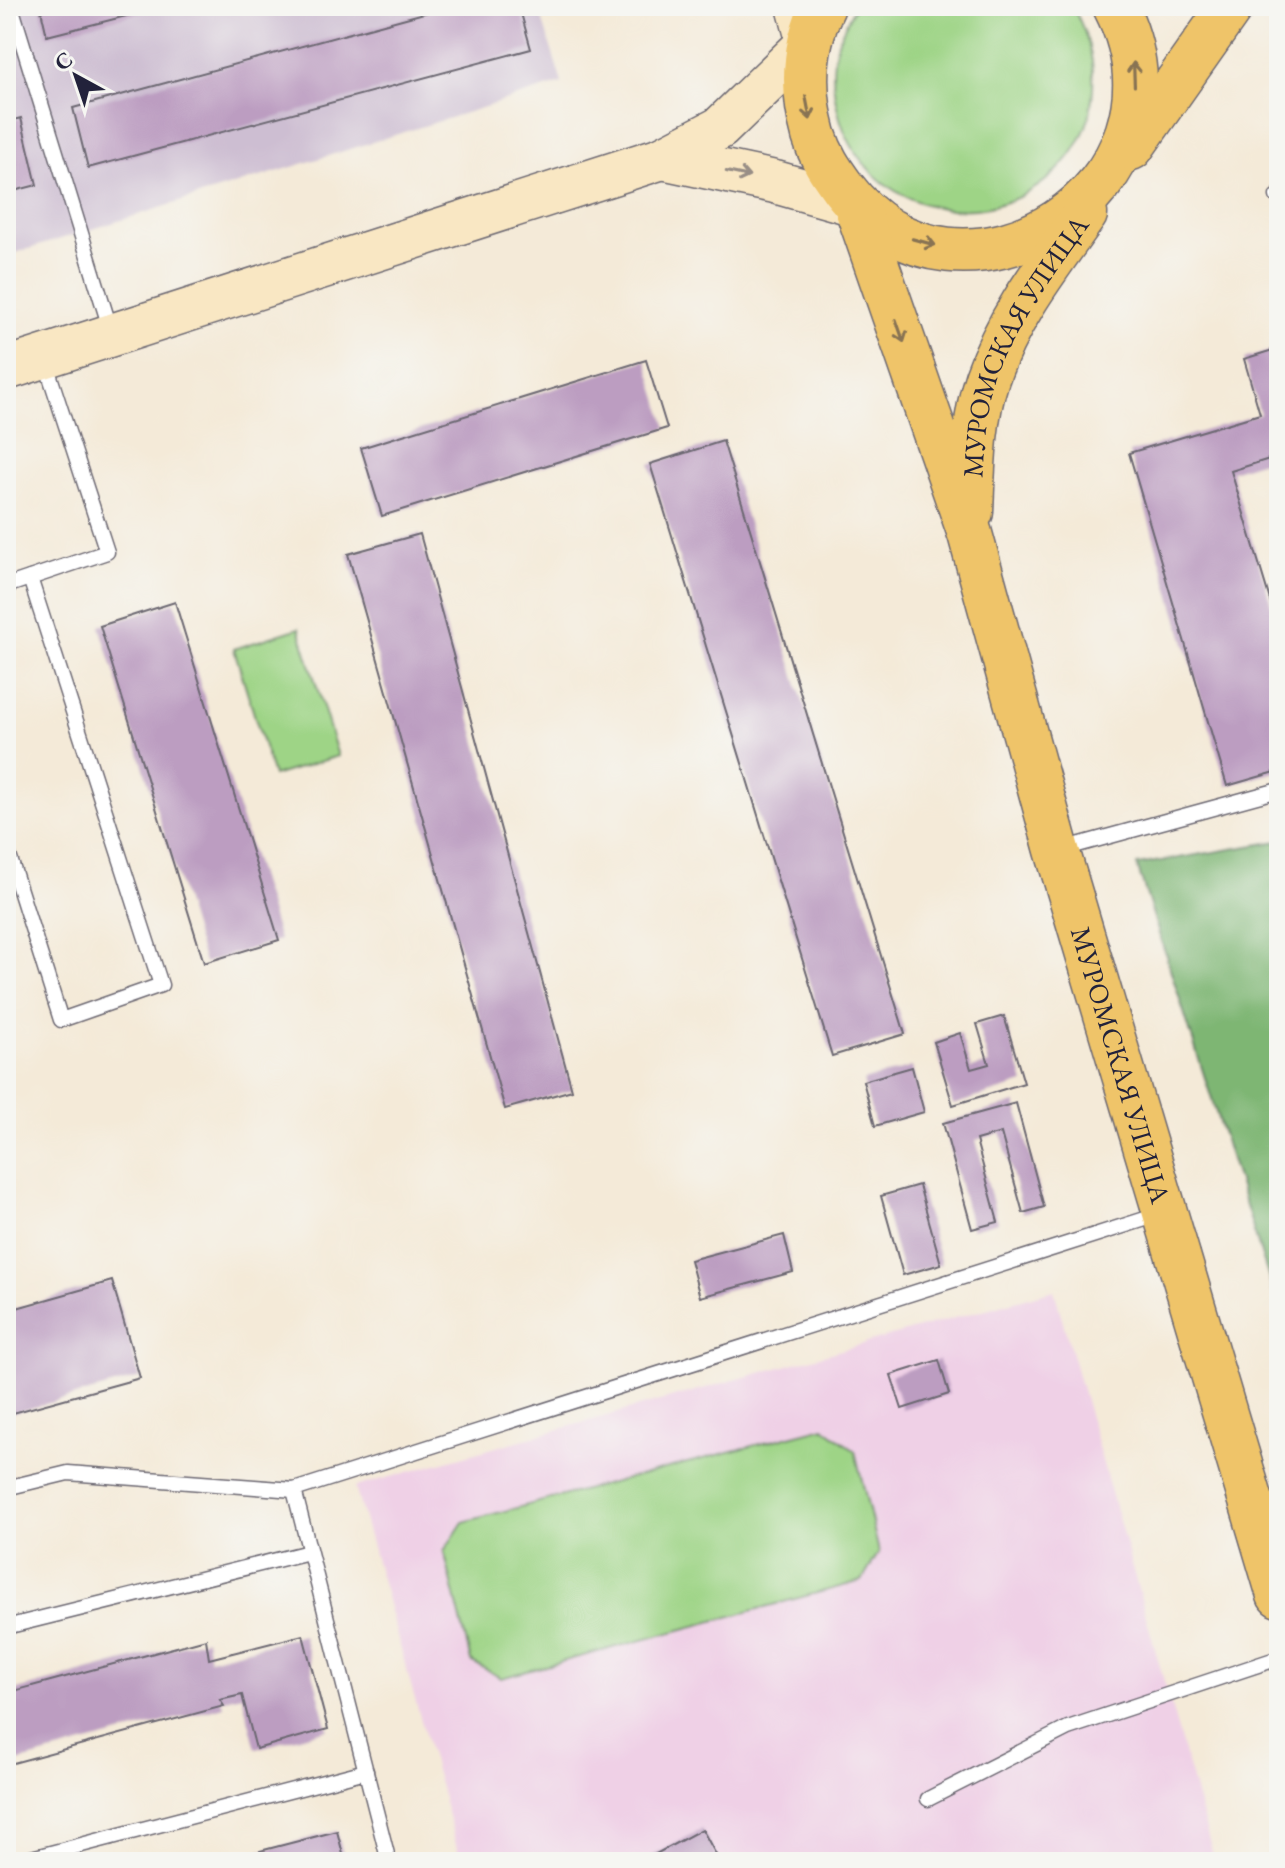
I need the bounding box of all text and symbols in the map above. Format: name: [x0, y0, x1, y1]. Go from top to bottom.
north arrow: [36, 36, 116, 116]
text: С: [48, 45, 79, 77]
one-way arrow: [1127, 61, 1142, 88]
one-way arrow: [801, 95, 816, 121]
one-way arrow: [725, 167, 751, 182]
street label: МУРОМСКАЯ УЛИЦА: [954, 208, 1097, 478]
one-way arrow: [910, 235, 936, 250]
one-way arrow: [893, 318, 908, 343]
street label: МУРОМСКАЯ УЛИЦА: [1063, 922, 1179, 1208]

